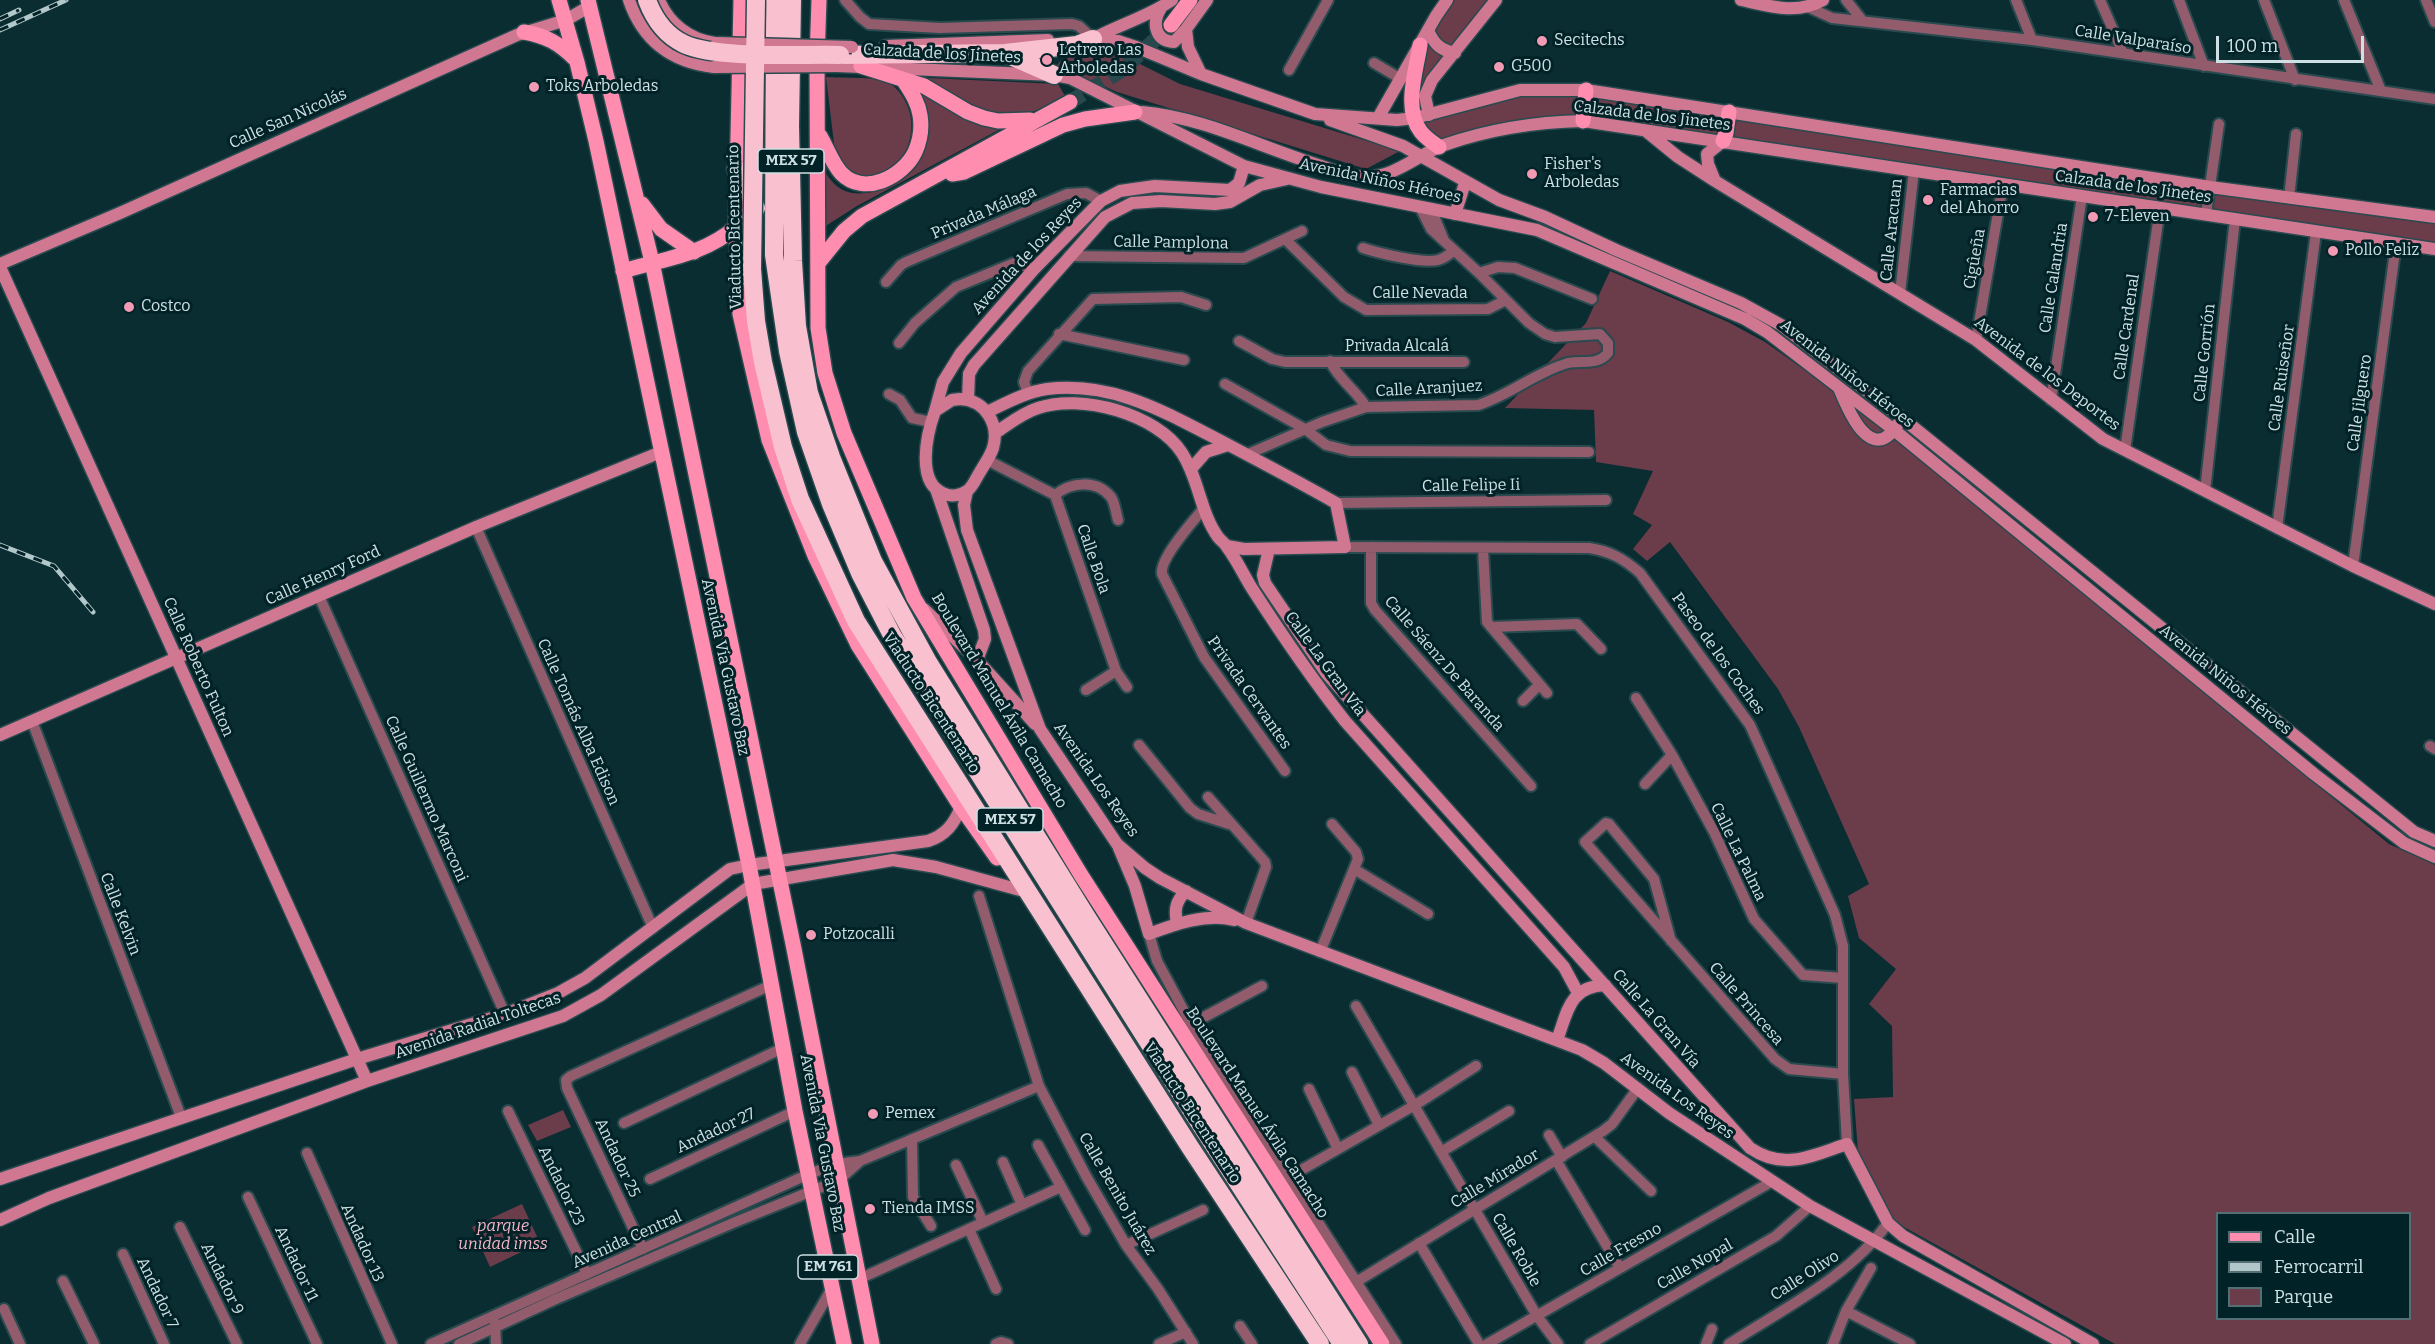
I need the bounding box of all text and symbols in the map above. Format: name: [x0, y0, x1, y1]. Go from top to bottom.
street label: Calle Valparaíso: [2073, 21, 2193, 59]
scale bar: [2219, 24, 2368, 62]
place label: Secitechs: [1554, 31, 1625, 51]
marker: Secitechs: [1535, 34, 1549, 48]
text: 100 m: [2227, 35, 2278, 57]
street label: Calzada de los Jinetes: [863, 40, 1021, 68]
place label: Letrero Las Arboledas: [1059, 41, 1142, 79]
marker: Letrero Las Arboledas: [1040, 53, 1054, 67]
place label: G500: [1511, 57, 1552, 77]
marker: G500: [1492, 60, 1506, 74]
place label: Toks Arboledas: [546, 77, 659, 97]
marker: Toks Arboledas: [527, 80, 541, 94]
street label: Calle San Nicolás: [226, 84, 350, 154]
street label: Calzada de los Jinetes: [1572, 97, 1732, 135]
street label: Viaducto Bicentenario: [724, 145, 746, 309]
road number: MEX 57: [758, 149, 824, 173]
street label: Avenida Niños Héroes: [1297, 154, 1463, 208]
place label: Fisher's Arboledas: [1544, 155, 1619, 193]
street label: Calzada de los Jinetes: [2053, 166, 2213, 208]
marker: Fisher's Arboledas: [1525, 167, 1539, 181]
street label: Calle Aracuan: [1877, 178, 1907, 282]
place label: Farmacias del Ahorro: [1940, 181, 2019, 219]
street label: Privada Málaga: [929, 182, 1039, 244]
marker: Farmacias del Ahorro: [1921, 193, 1935, 207]
street label: Avenida de los Reyes: [968, 194, 1086, 318]
place label: 7-Eleven: [2105, 207, 2170, 227]
marker: 7-Eleven: [2086, 210, 2100, 224]
street label: Calle Calandria: [2036, 221, 2072, 335]
street label: Cigûeña: [1960, 227, 1990, 291]
street label: Calle Pamplona: [1113, 232, 1229, 254]
place label: Pollo Feliz: [2345, 241, 2419, 261]
marker: Pollo Feliz: [2326, 244, 2340, 258]
street label: Calle Cardenal: [2110, 273, 2144, 381]
street label: Calle Nevada: [1372, 284, 1468, 304]
place label: Costco: [141, 297, 190, 317]
marker: Costco: [122, 300, 136, 314]
street label: Calle Gorrión: [2190, 303, 2220, 403]
street label: Avenida de los Deportes: [1970, 313, 2124, 435]
street label: Avenida Niños Héroes: [1776, 316, 1918, 432]
street label: Calle Ruiseñor: [2265, 323, 2299, 433]
street label: Privada Alcalá: [1345, 337, 1449, 357]
street label: Calle Jilguero: [2344, 353, 2376, 453]
street label: Calle Aranjuez: [1375, 377, 1483, 401]
street label: Calle Felipe Ii: [1422, 476, 1520, 496]
street label: Calle Bola: [1072, 522, 1114, 596]
street label: Calle Henry Ford: [263, 542, 383, 610]
street label: Avenida Via Gustavo Baz: [697, 577, 753, 757]
street label: Paseo de los Coches: [1667, 589, 1769, 719]
street label: Boulevard Manuel Ávila Camacho: [927, 590, 1071, 812]
street label: Calle Sáenz De Baranda: [1380, 592, 1508, 736]
street label: Calle Roberto Fulton: [159, 594, 237, 740]
street label: Calle La Gran Vía: [1281, 608, 1369, 720]
street label: Avenida Niños Héroes: [2155, 621, 2295, 739]
street label: Viaducto Bicentenario: [878, 629, 984, 777]
street label: Privada Cervantes: [1203, 633, 1295, 753]
street label: Calle Tomás Alba Edison: [533, 636, 623, 808]
street label: Calle Guillermo Marconi: [381, 713, 471, 885]
street label: Avenida Los Reyes: [1049, 719, 1143, 841]
street label: Calle La Palma: [1706, 800, 1770, 904]
road number: MEX 57: [977, 808, 1043, 832]
street label: Calle Kelvin: [95, 870, 145, 958]
place label: Potzocalli: [823, 925, 895, 945]
marker: Potzocalli: [804, 928, 818, 942]
street label: Calle Princesa: [1705, 958, 1787, 1050]
street label: Calle La Gran Vía: [1608, 966, 1704, 1072]
street label: Avenida Radial Toltecas: [393, 989, 563, 1063]
street label: Boulevard Manuel Ávila Camacho: [1181, 1004, 1333, 1222]
street label: Viaducto Bicentenario: [1139, 1039, 1245, 1187]
street label: Avenida Los Reyes: [1617, 1048, 1737, 1144]
street label: Avenida Via Gustavo Baz: [795, 1053, 849, 1233]
street label: Andador 27: [674, 1104, 758, 1158]
place label: Pemex: [885, 1104, 935, 1124]
marker: Pemex: [866, 1107, 880, 1121]
street label: Andador 25: [590, 1115, 644, 1201]
street label: Calle Benito Juárez: [1074, 1129, 1160, 1259]
street label: Andador 23: [534, 1143, 588, 1229]
street label: Calle Mirador: [1447, 1145, 1543, 1213]
place label: Tienda IMSS: [882, 1199, 975, 1219]
street label: Andador 13: [336, 1201, 388, 1285]
marker: Tienda IMSS: [863, 1202, 877, 1216]
street label: Avenida Central: [569, 1207, 685, 1273]
street label: Calle Roble: [1487, 1210, 1545, 1290]
legend: [2216, 1212, 2411, 1320]
park label: parque unidad imss: [458, 1217, 548, 1255]
street label: Calle Fresno: [1577, 1219, 1665, 1281]
street label: Andador 11: [270, 1223, 322, 1305]
text: Calle: [2274, 1226, 2315, 1248]
street label: Calle Nopal: [1654, 1236, 1736, 1294]
street label: Andador 9: [196, 1240, 248, 1318]
street label: Calle Olivo: [1767, 1247, 1843, 1305]
street label: Andador 7: [132, 1254, 182, 1332]
road number: EM 761: [798, 1255, 858, 1279]
text: Ferrocarril: [2274, 1256, 2363, 1278]
text: Parque: [2274, 1286, 2333, 1308]

